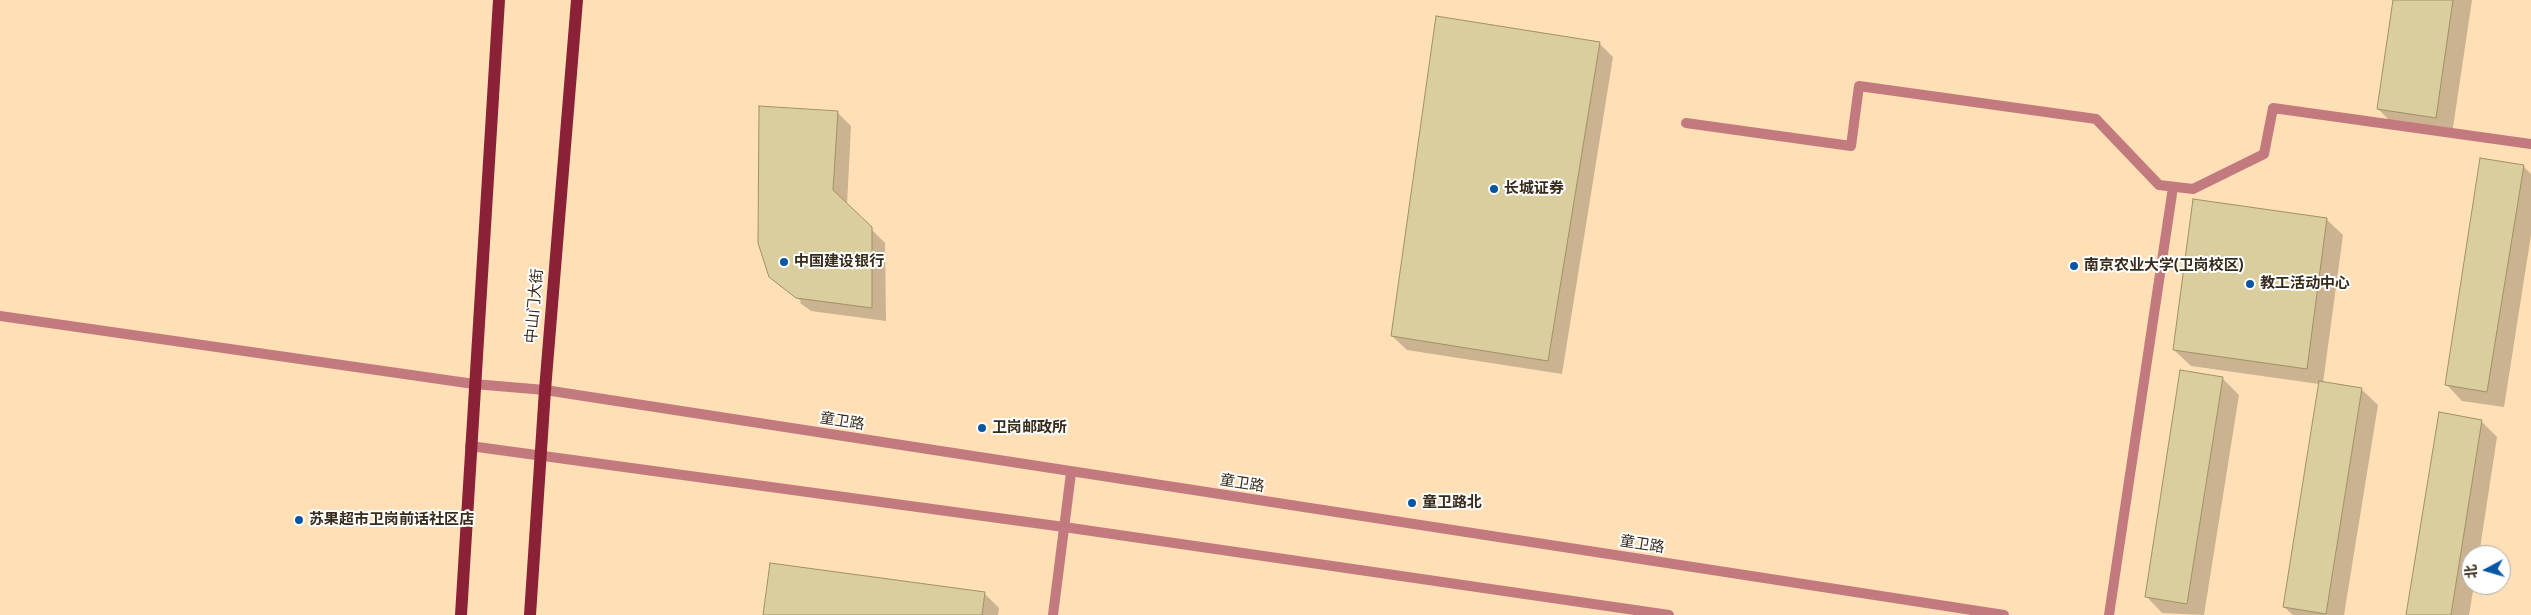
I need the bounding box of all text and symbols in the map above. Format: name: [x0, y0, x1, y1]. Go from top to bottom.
place label: 长城证券: [1504, 180, 1564, 198]
marker: 长城证券: [1488, 183, 1500, 195]
place label: 中国建设银行: [794, 253, 884, 271]
marker: 中国建设银行: [778, 256, 790, 268]
place label: 南京农业大学(卫岗校区): [2084, 257, 2243, 275]
marker: 南京农业大学(卫岗校区): [2068, 260, 2080, 272]
street label: 中山门大街: [523, 268, 547, 344]
place label: 教工活动中心: [2260, 275, 2350, 293]
marker: 教工活动中心: [2244, 278, 2256, 290]
street label: 童卫路: [818, 410, 866, 434]
place label: 卫岗邮政所: [992, 419, 1067, 437]
marker: 卫岗邮政所: [976, 422, 988, 434]
street label: 童卫路: [1218, 472, 1266, 496]
place label: 童卫路北: [1422, 494, 1482, 512]
marker: 童卫路北: [1406, 497, 1418, 509]
place label: 苏果超市卫岗前话社区店: [309, 511, 474, 529]
marker: 苏果超市卫岗前话社区店: [293, 514, 305, 526]
street label: 童卫路: [1618, 533, 1666, 557]
north arrow: [2461, 545, 2511, 595]
text: 北: [2462, 564, 2481, 579]

